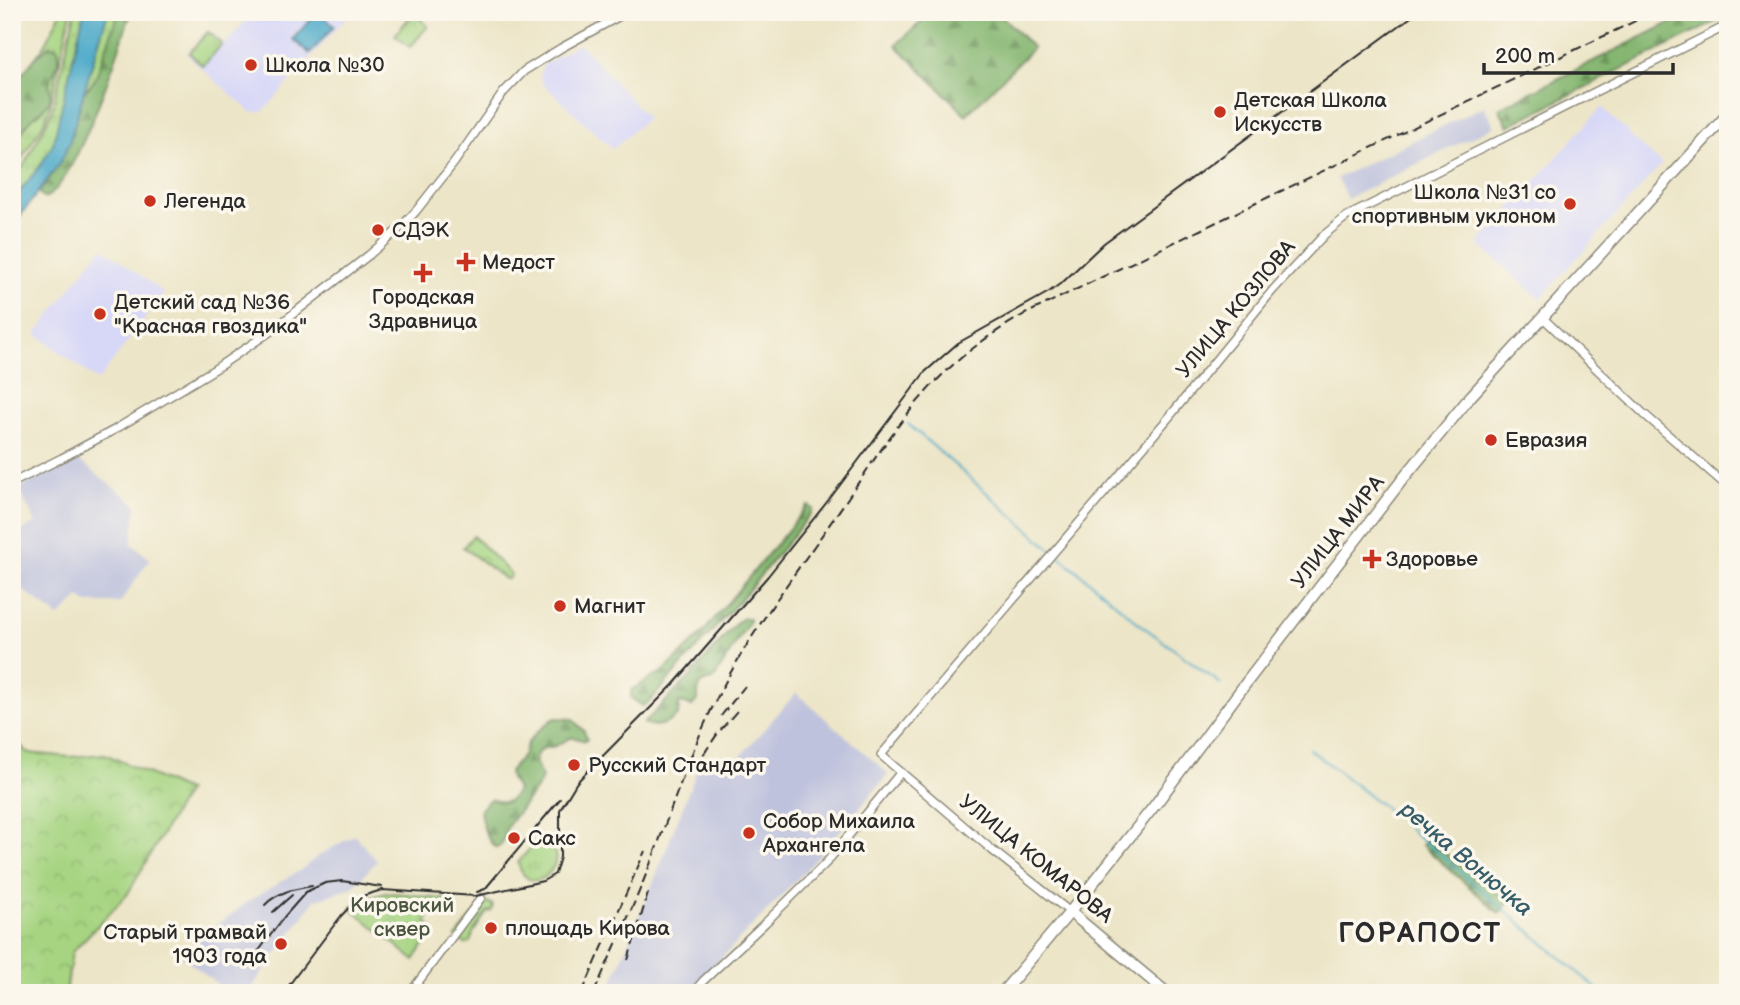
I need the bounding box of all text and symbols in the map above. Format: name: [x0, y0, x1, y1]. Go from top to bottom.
scale bar: [1484, 32, 1674, 76]
text: 200 m: [1495, 44, 1555, 69]
place label: Школа №30: [265, 53, 385, 78]
marker: Школа №30: [243, 57, 259, 73]
place label: Детская Школа Искусств: [1234, 88, 1388, 137]
marker: Детская Школа Искусств: [1212, 104, 1228, 120]
place label: Школа №31 со спортивным уклоном: [1352, 180, 1556, 229]
place label: Легенда: [163, 189, 247, 214]
marker: Легенда: [142, 193, 158, 209]
marker: Школа №31 со спортивным уклоном: [1562, 196, 1578, 212]
place label: СДЭК: [392, 218, 449, 243]
marker: СДЭК: [370, 222, 386, 238]
street label: УЛИЦА КОЗЛОВА: [1171, 235, 1301, 383]
place label: Медост: [482, 250, 555, 275]
marker: Медост: [456, 252, 476, 272]
marker: Городская Здравница: [415, 265, 431, 281]
place label: Городская Здравница: [369, 285, 478, 334]
place label: Детский сад №36 "Красная гвоздика": [114, 290, 307, 339]
marker: Детский сад №36 "Красная гвоздика": [92, 306, 108, 322]
place label: Евразия: [1505, 428, 1587, 453]
marker: Евразия: [1483, 432, 1499, 448]
street label: УЛИЦА МИРА: [1286, 470, 1390, 593]
place label: Здоровье: [1386, 547, 1478, 572]
marker: Здоровье: [1364, 551, 1380, 567]
place label: Магнит: [574, 594, 646, 619]
marker: Магнит: [552, 598, 568, 614]
place label: Русский Стандарт: [588, 753, 767, 778]
marker: Русский Стандарт: [566, 757, 582, 773]
street label: УЛИЦА КОМАРОВА: [954, 789, 1118, 929]
water label: речка Вонючка: [1393, 795, 1538, 923]
place label: Собор Михаила Архангела: [762, 809, 916, 858]
marker: Собор Михаила Архангела: [741, 825, 757, 841]
place label: Сакс: [528, 826, 576, 851]
marker: Сакс: [506, 830, 522, 846]
park label: Кировский сквер: [350, 893, 454, 942]
place label: площадь Кирова: [505, 916, 671, 941]
district label: ГОРАПОСТ: [1338, 917, 1502, 950]
place label: Старый трамвай 1903 года: [103, 920, 268, 969]
marker: площадь Кирова: [483, 920, 499, 936]
marker: Старый трамвай 1903 года: [273, 936, 289, 952]

